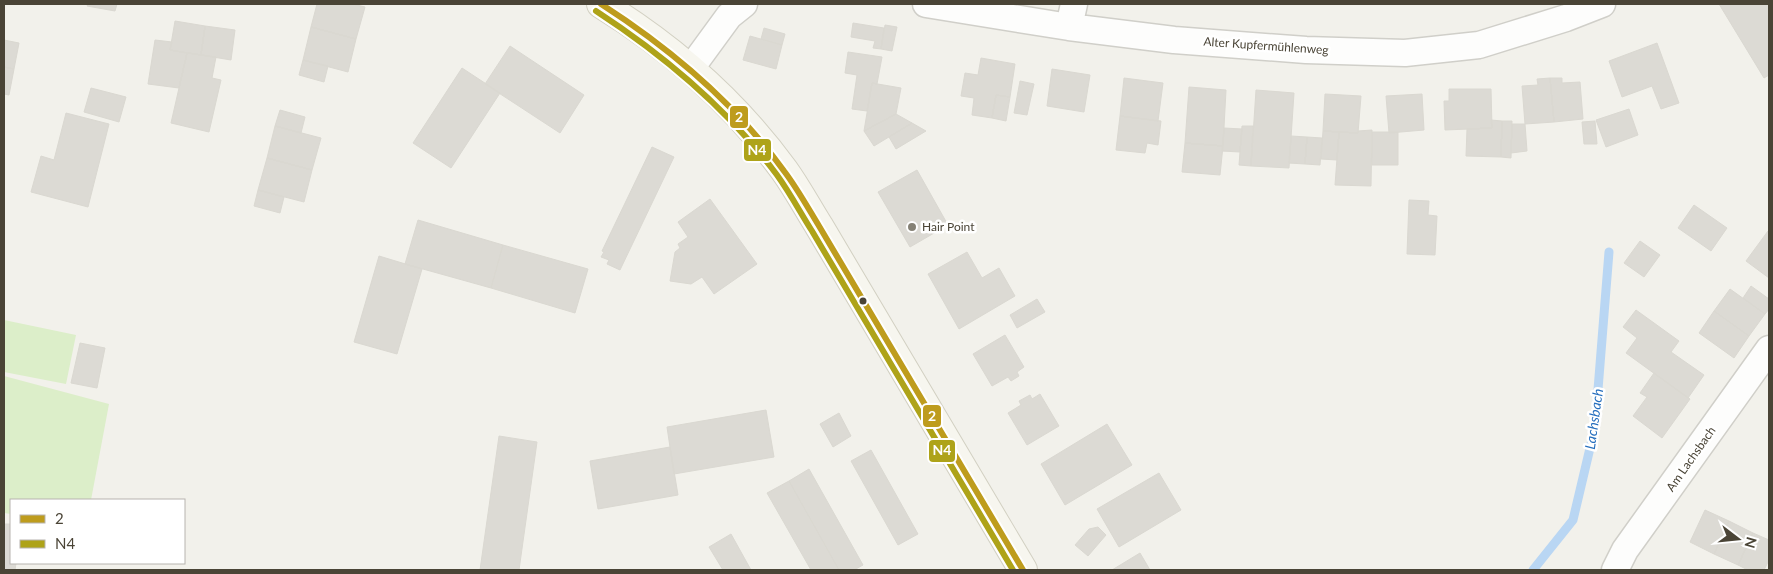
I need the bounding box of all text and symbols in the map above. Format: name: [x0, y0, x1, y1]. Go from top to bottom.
street label: Alter Kupfermühlenweg: [1203, 34, 1329, 57]
line badge: 2: [729, 105, 749, 129]
text: 2: [735, 108, 743, 125]
line badge: N4: [743, 138, 772, 162]
text: N4: [748, 141, 766, 158]
place label: Hair Point: [922, 219, 975, 234]
marker: Hair Point: [906, 221, 918, 233]
unlabelled marker: [858, 296, 868, 306]
water label: Lachsbach: [1581, 387, 1606, 450]
line badge: 2: [922, 404, 942, 428]
text: 2: [928, 407, 936, 424]
street label: Am Lachsbach: [1663, 423, 1719, 494]
line badge: N4: [928, 439, 956, 463]
text: N4: [933, 441, 951, 458]
legend: [10, 499, 185, 564]
text: 2: [55, 509, 64, 527]
north arrow: [1713, 514, 1763, 564]
text: N4: [55, 534, 75, 552]
text: N: [1741, 535, 1761, 550]

